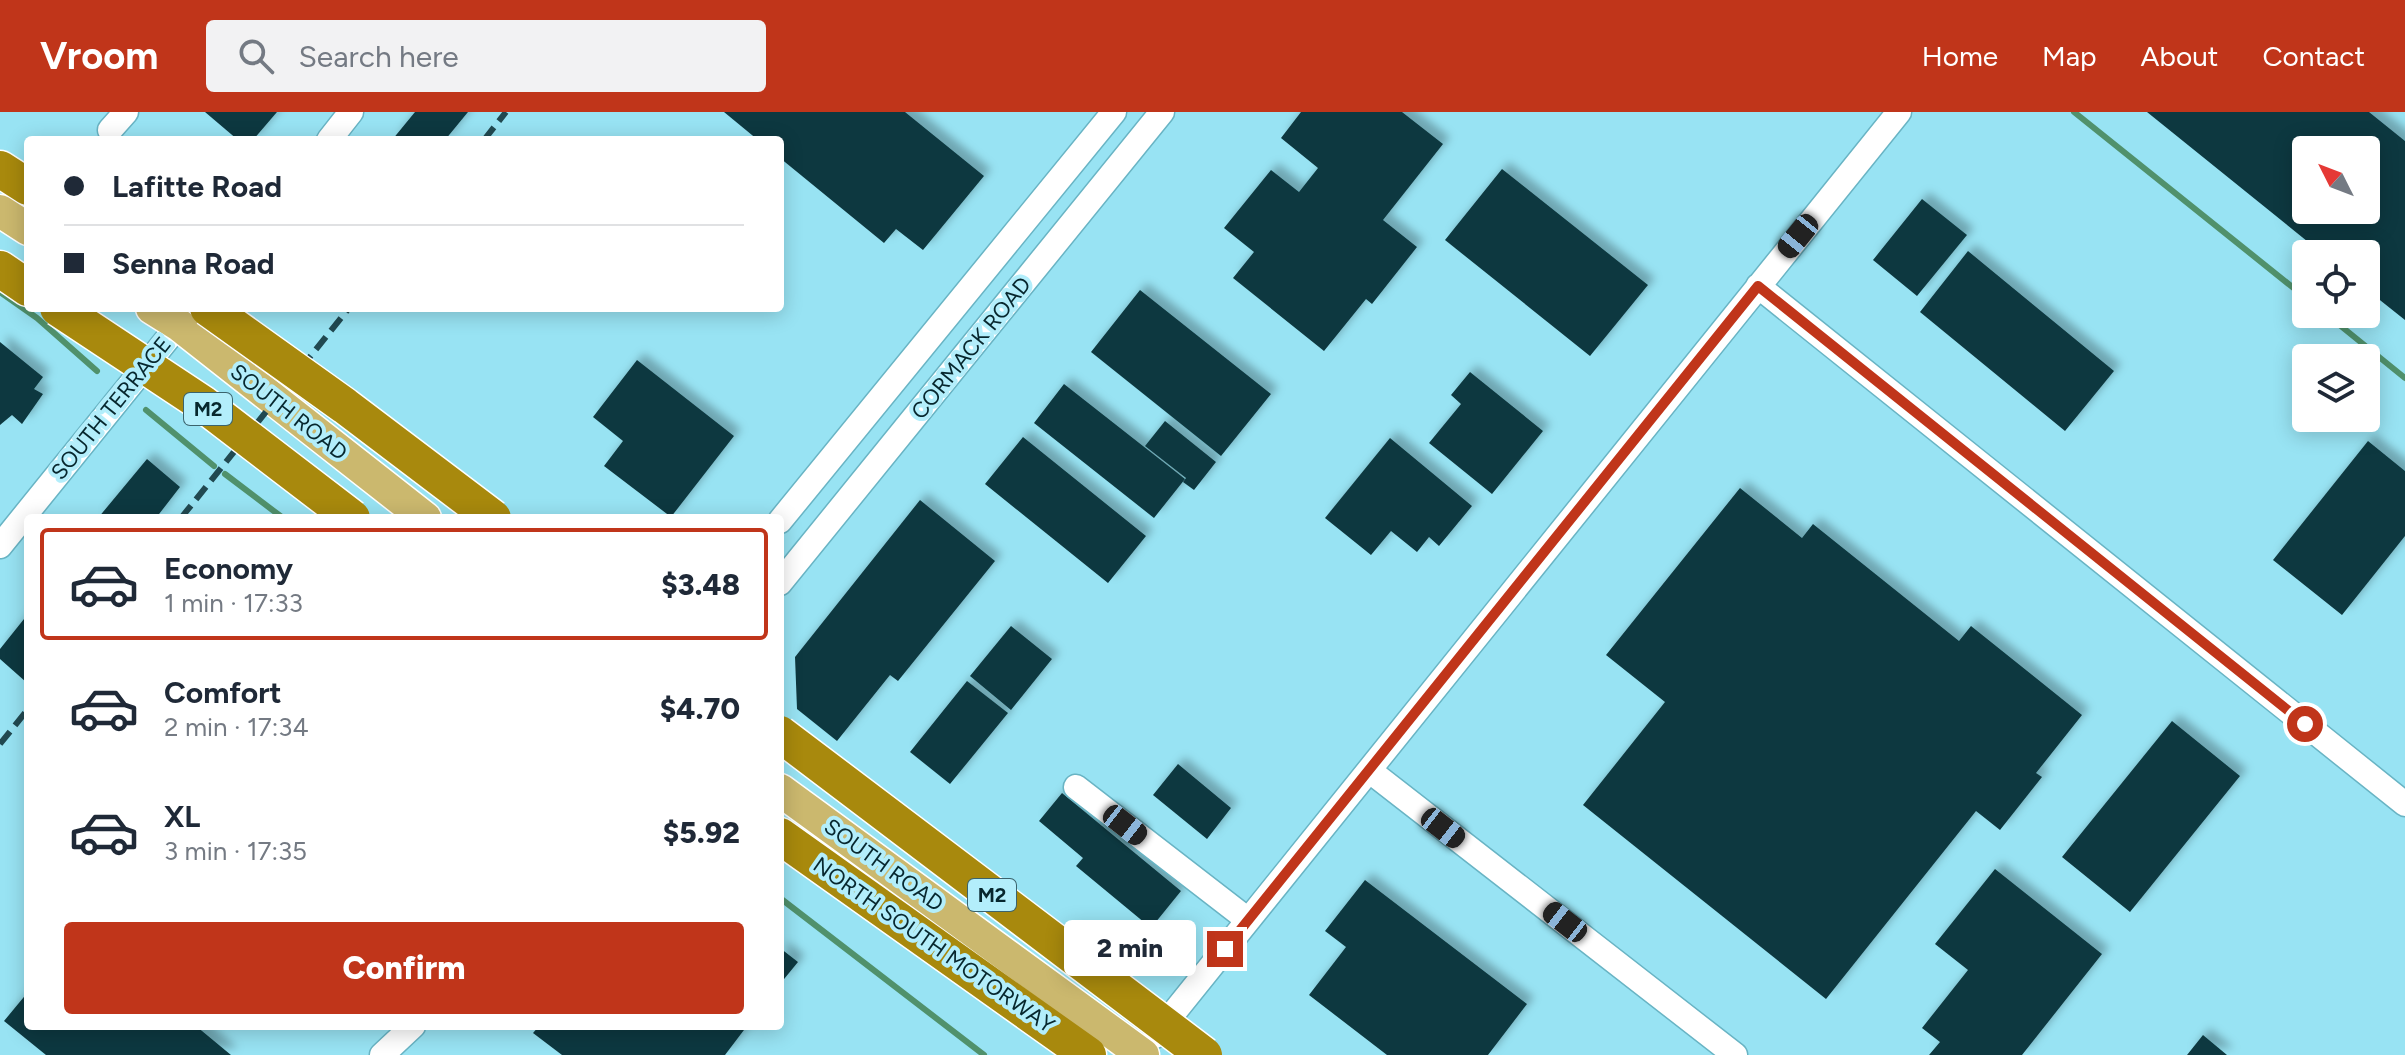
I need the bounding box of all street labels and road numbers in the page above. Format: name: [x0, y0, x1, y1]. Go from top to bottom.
street label: CORMACK ROAD: [905, 271, 1037, 425]
street label: SOUTH TERRACE: [45, 331, 177, 485]
street label: SOUTH ROAD: [225, 358, 353, 466]
road number: M2: [184, 393, 232, 425]
street label: SOUTH ROAD: [819, 813, 949, 917]
street label: NORTH SOUTH MOTORWAY: [808, 851, 1061, 1039]
road number: M2: [968, 879, 1016, 911]

